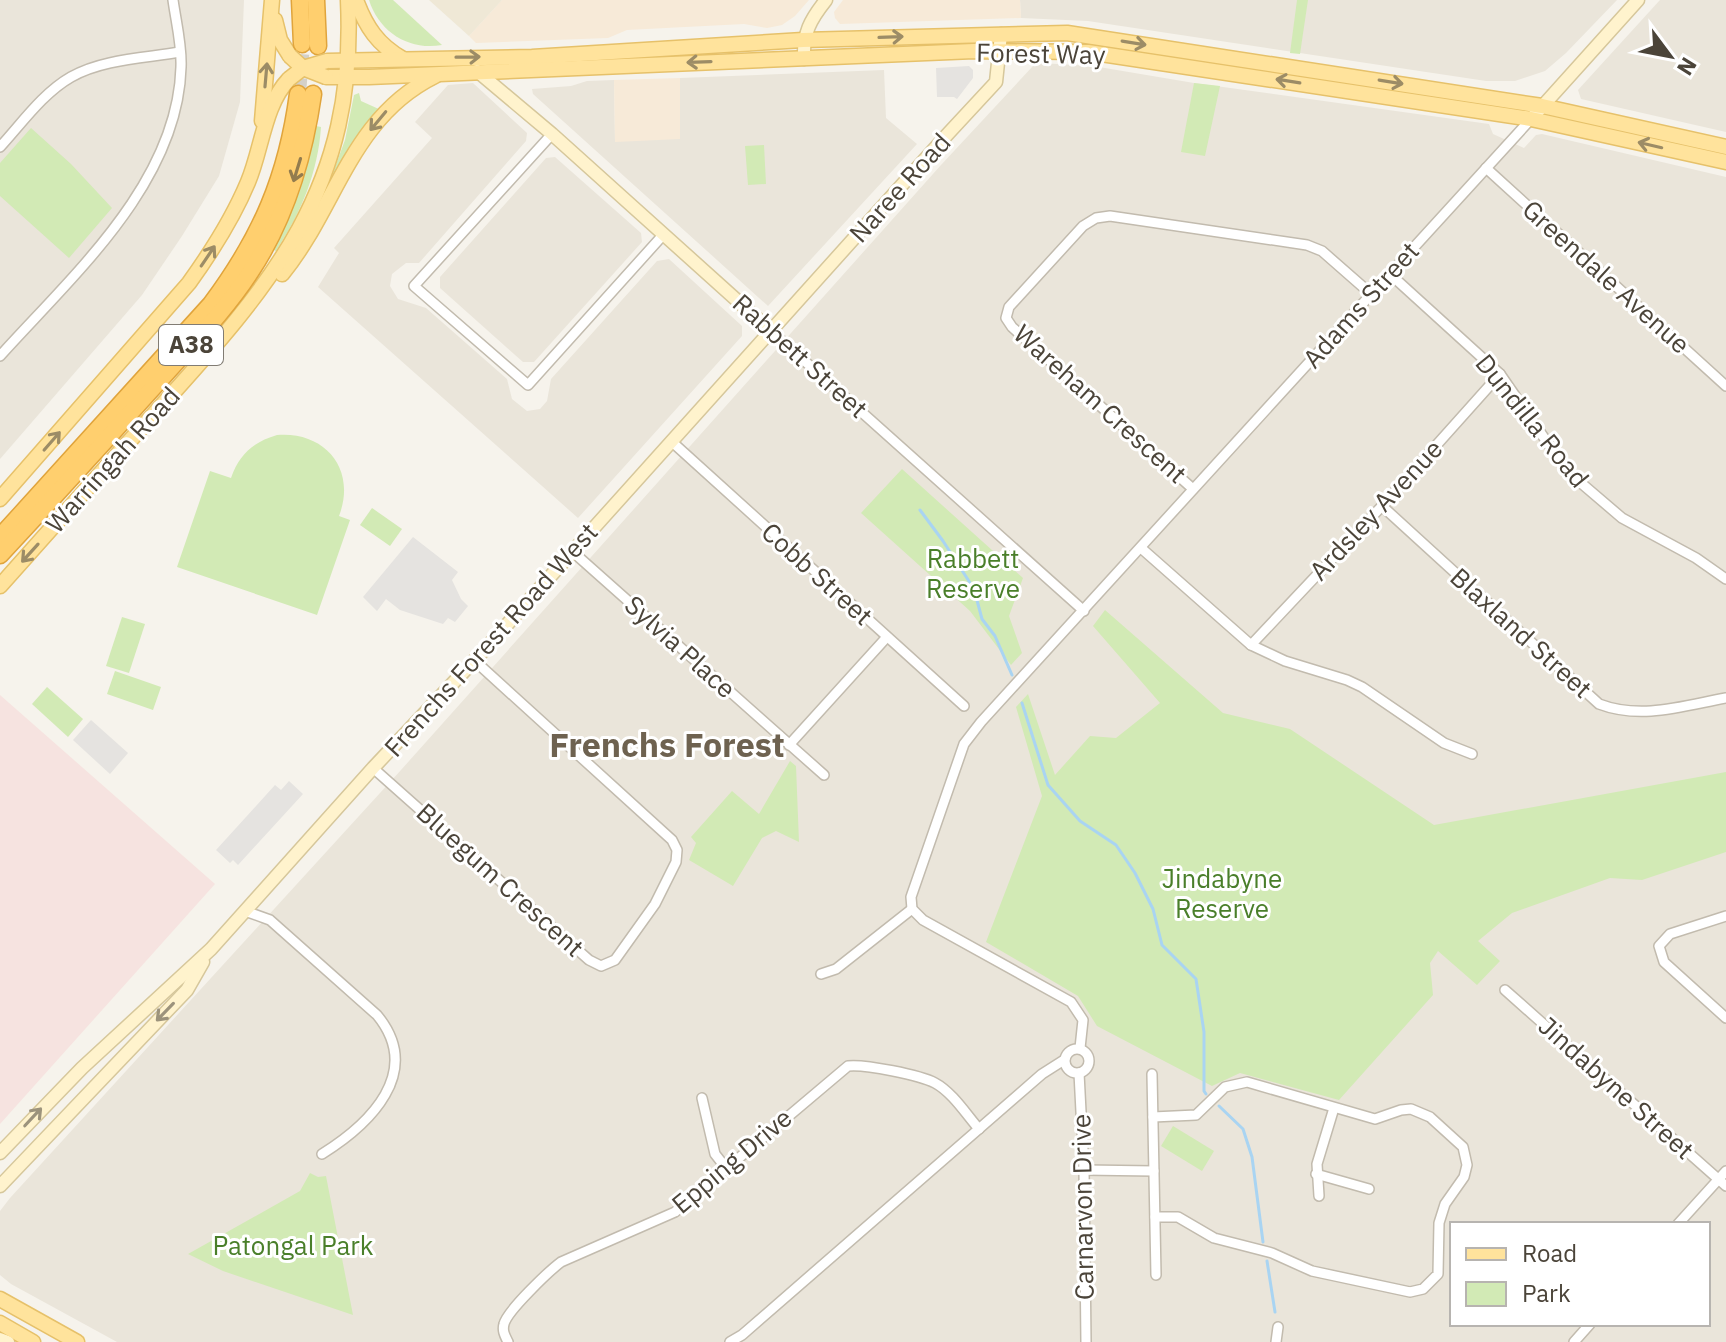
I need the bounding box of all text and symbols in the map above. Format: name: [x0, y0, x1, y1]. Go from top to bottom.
north arrow: [1630, 16, 1710, 96]
one-way arrow: [877, 30, 904, 45]
street label: Forest Way: [976, 35, 1106, 71]
one-way arrow: [1121, 36, 1147, 51]
one-way arrow: [454, 49, 481, 65]
text: N: [1671, 52, 1704, 81]
one-way arrow: [686, 54, 713, 69]
one-way arrow: [259, 62, 274, 89]
one-way arrow: [1275, 73, 1301, 88]
one-way arrow: [1378, 76, 1404, 91]
one-way arrow: [369, 110, 387, 131]
street label: Naree Road: [841, 125, 957, 249]
one-way arrow: [1638, 137, 1663, 152]
one-way arrow: [289, 157, 303, 182]
street label: Greendale Avenue: [1516, 192, 1698, 361]
street label: Adams Street: [1295, 234, 1426, 375]
one-way arrow: [199, 246, 216, 268]
street label: Rabbett Street: [726, 286, 875, 425]
street label: Wareham Crescent: [1007, 317, 1194, 490]
road number: A38: [159, 325, 223, 365]
street label: Dundilla Road: [1468, 347, 1597, 494]
street label: Warringah Road: [38, 379, 187, 540]
one-way arrow: [43, 432, 61, 452]
street label: Ardsley Avenue: [1301, 432, 1449, 587]
street label: Cobb Street: [755, 514, 880, 632]
street label: Frenchs Forest Road West: [376, 515, 604, 764]
park label: Rabbett Reserve: [926, 541, 1020, 605]
one-way arrow: [22, 542, 40, 562]
street label: Blaxland Street: [1444, 560, 1600, 705]
street label: Sylvia Place: [618, 587, 743, 705]
district label: Frenchs Forest: [549, 722, 785, 766]
street label: Bluegum Crescent: [410, 795, 592, 963]
park label: Jindabyne Reserve: [1162, 861, 1282, 925]
one-way arrow: [156, 1002, 175, 1022]
street label: Jindabyne Street: [1532, 1008, 1702, 1166]
street label: Epping Drive: [664, 1100, 799, 1220]
one-way arrow: [23, 1108, 41, 1128]
street label: Carnarvon Drive: [1063, 1114, 1101, 1301]
legend: [1450, 1222, 1710, 1326]
park label: Patongal Park: [212, 1228, 374, 1262]
text: Road: [1522, 1237, 1577, 1269]
text: Park: [1522, 1277, 1571, 1309]

